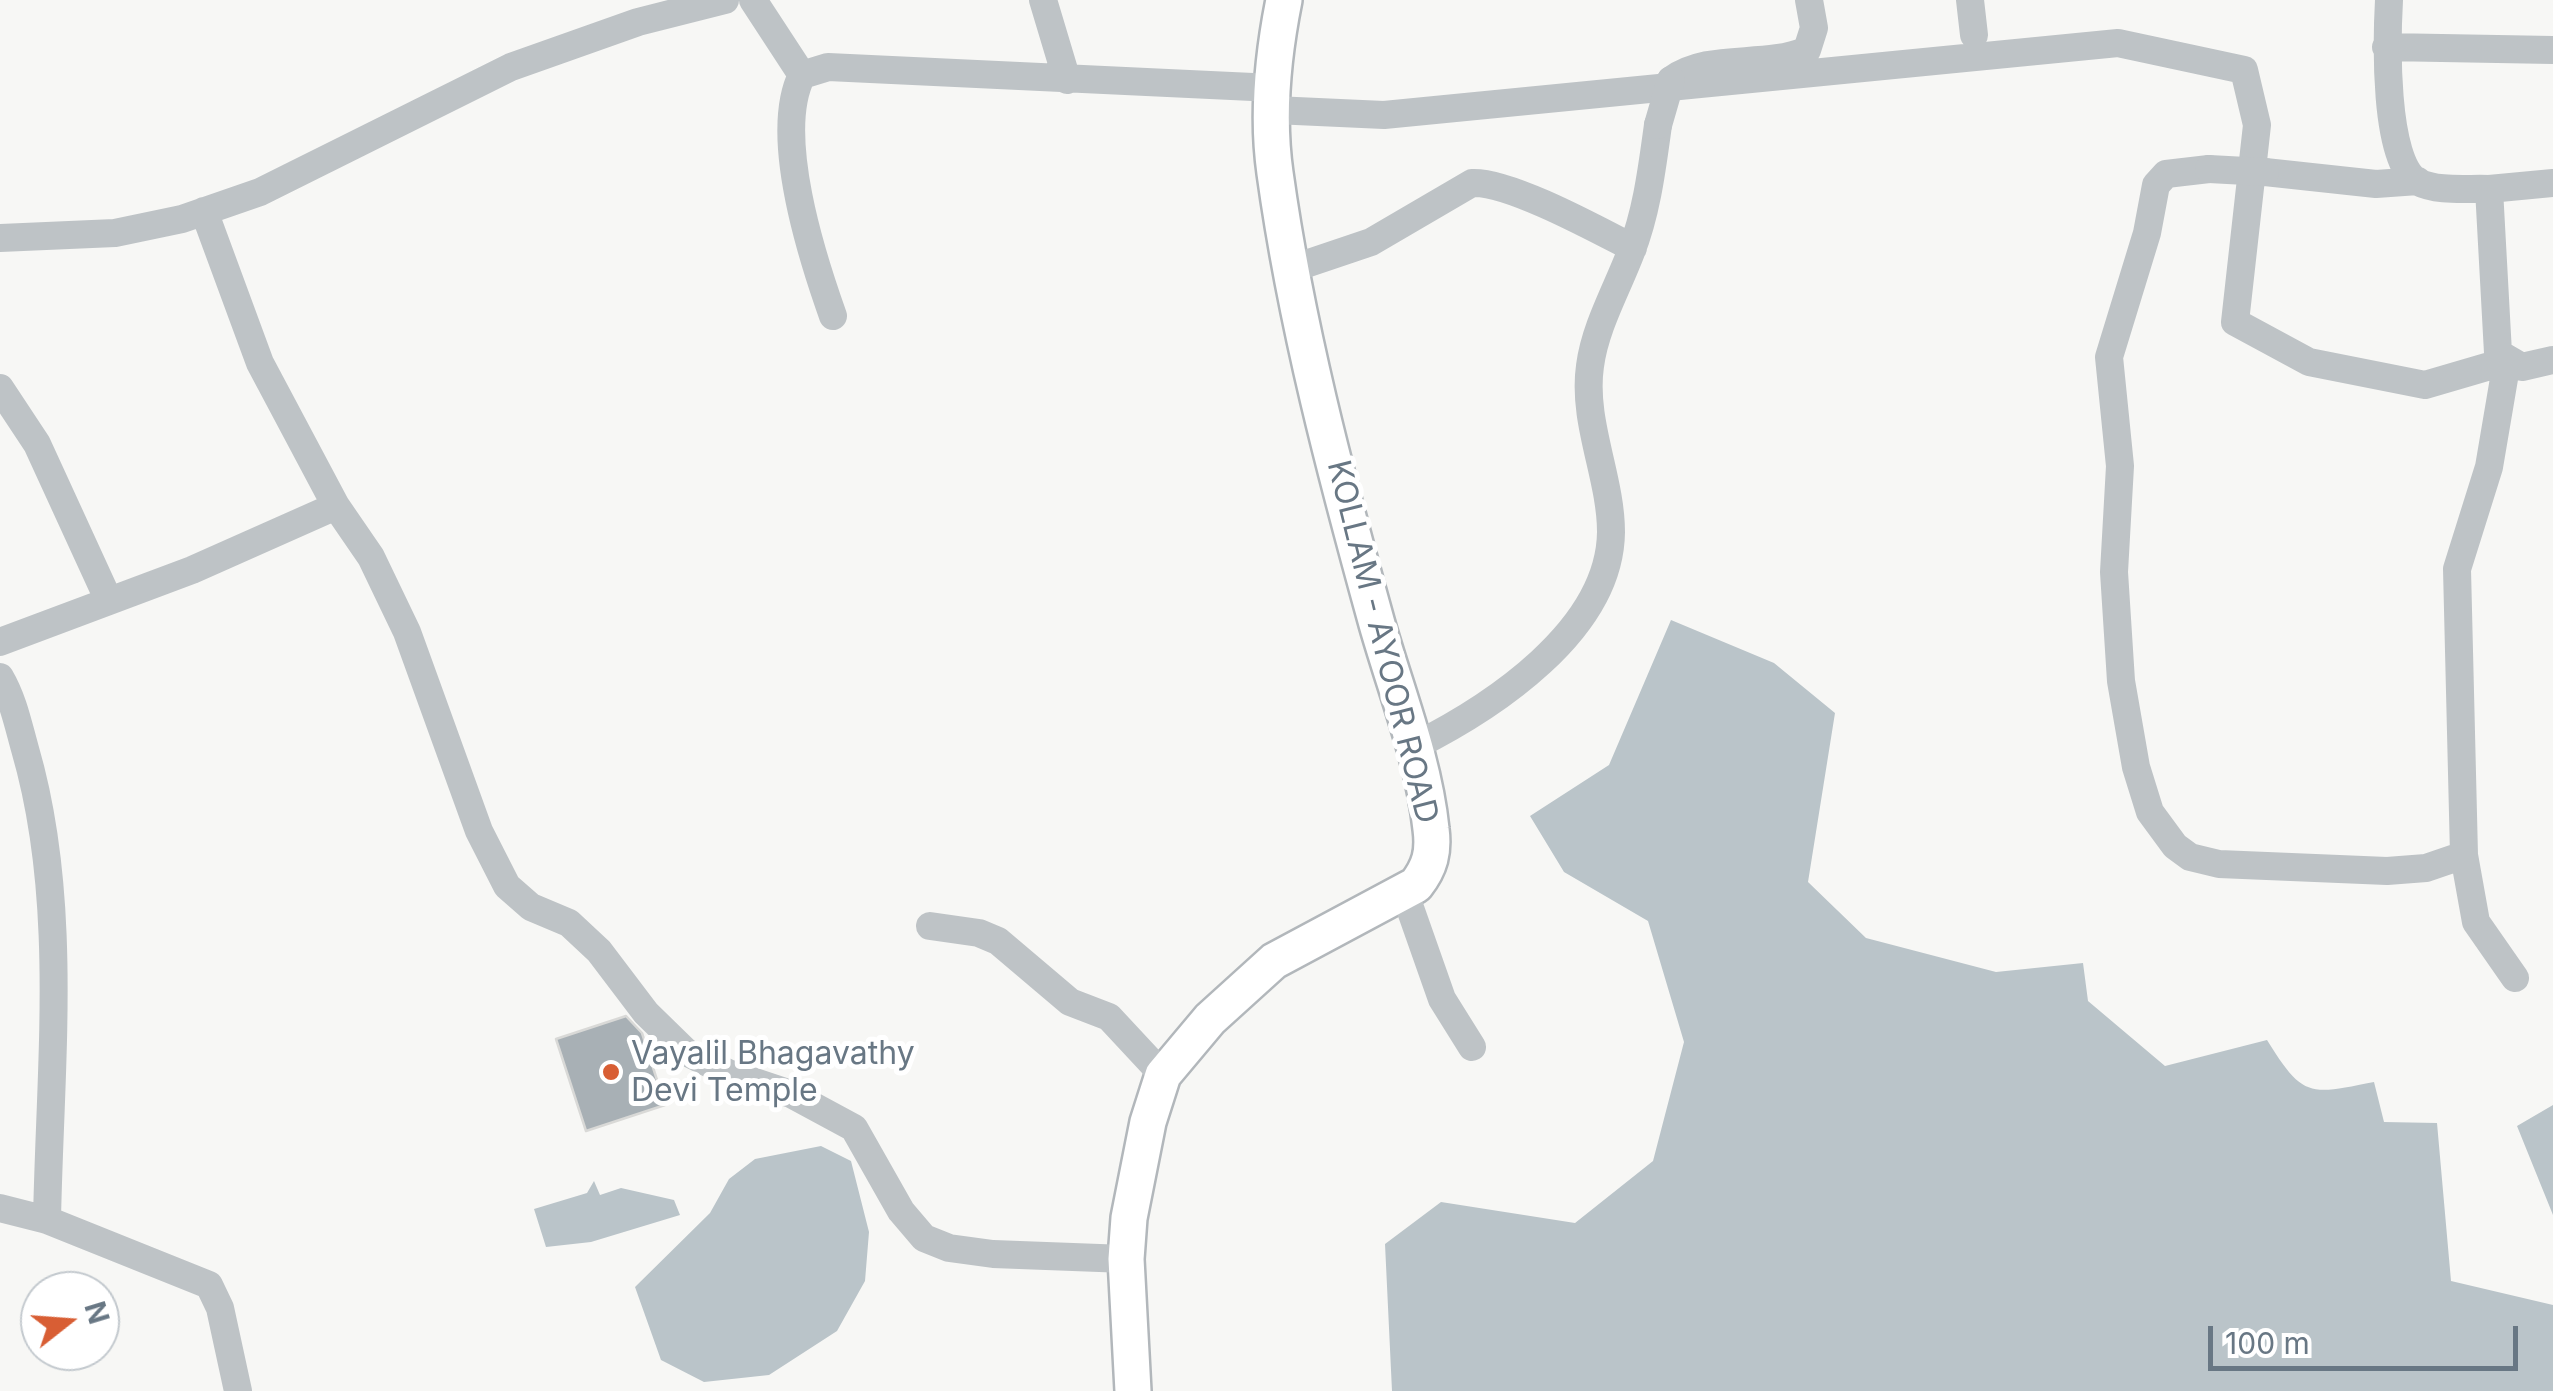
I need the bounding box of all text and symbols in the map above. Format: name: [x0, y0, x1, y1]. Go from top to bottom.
street label: KOLLAM - AYOOR ROAD: [1318, 456, 1446, 828]
place label: Vayalil Bhagavathy Devi Temple: [631, 1035, 915, 1110]
marker: Vayalil Bhagavathy Devi Temple: [600, 1061, 622, 1083]
north arrow: [20, 1271, 120, 1371]
text: N: [77, 1298, 116, 1328]
scale bar: [2213, 1306, 2523, 1368]
text: 100 m: [2225, 1325, 2310, 1361]

